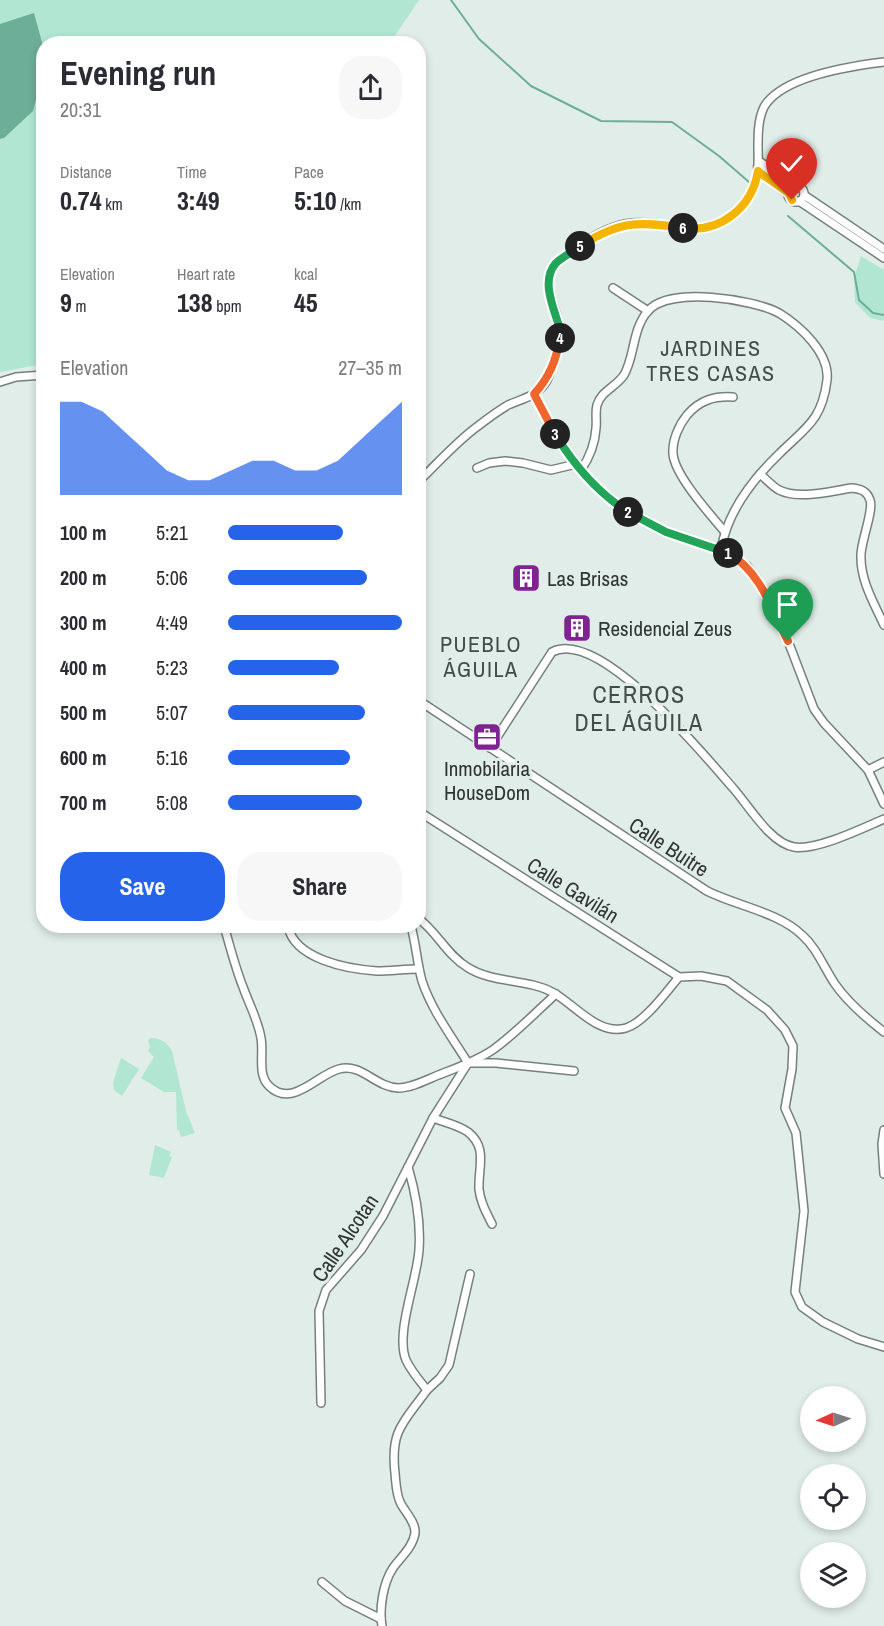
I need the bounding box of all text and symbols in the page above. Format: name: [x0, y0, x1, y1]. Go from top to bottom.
text: Evening run: [60, 51, 216, 95]
button: share: [339, 56, 402, 119]
text: 20:31: [60, 96, 101, 123]
pin: [766, 138, 817, 200]
icon: check: [775, 147, 808, 180]
text: Distance: [60, 161, 112, 183]
text: Time: [177, 161, 207, 183]
text: Pace: [294, 161, 324, 183]
text: 0.74: [60, 183, 102, 218]
text: 3:49: [177, 183, 220, 218]
text: 5:10: [294, 183, 337, 218]
text: km: [102, 193, 123, 215]
text: /km: [337, 193, 361, 215]
pin: 6: [668, 213, 698, 243]
text: 6: [679, 217, 687, 239]
pin: 5: [565, 231, 595, 261]
text: 5: [576, 235, 584, 257]
text: Elevation: [60, 263, 115, 285]
text: Heart rate: [177, 263, 235, 285]
text: kcal: [294, 263, 317, 285]
text: 9: [60, 285, 72, 320]
text: 138: [177, 285, 213, 320]
text: 45: [294, 285, 318, 320]
text: m: [72, 295, 86, 317]
text: bpm: [213, 295, 242, 317]
pin: 4: [545, 323, 575, 353]
text: 4: [556, 327, 564, 349]
district label: JARDINES TRES CASAS: [646, 333, 776, 388]
text: Elevation: [60, 354, 128, 381]
text: 27–35 m: [338, 354, 402, 381]
pin: 3: [540, 419, 570, 449]
text: 3: [551, 423, 559, 445]
pin: 2: [613, 497, 643, 527]
text: 2: [624, 501, 632, 523]
text: 100 m: [60, 519, 107, 546]
text: 5:21: [156, 519, 188, 546]
pin: 1: [713, 538, 743, 568]
text: 1: [724, 542, 732, 564]
building icon: Las Brisas: [510, 562, 542, 594]
text: 200 m: [60, 564, 107, 591]
text: 5:06: [156, 564, 188, 591]
place label: Las Brisas: [547, 564, 628, 593]
pin: [762, 579, 813, 641]
icon: arrive: [771, 588, 804, 621]
text: 300 m: [60, 609, 107, 636]
text: 4:49: [156, 609, 188, 636]
building icon: Residencial Zeus: [561, 612, 593, 644]
place label: Residencial Zeus: [598, 614, 732, 643]
district label: PUEBLO ÁGUILA: [440, 629, 522, 684]
text: 400 m: [60, 654, 107, 681]
text: 5:23: [156, 654, 188, 681]
district label: CERROS DEL ÁGUILA: [574, 678, 704, 738]
text: 500 m: [60, 699, 107, 726]
text: 5:07: [156, 699, 188, 726]
office icon: Inmobilaria HouseDom: [471, 721, 503, 753]
text: 600 m: [60, 744, 107, 771]
text: 5:16: [156, 744, 188, 771]
place label: Inmobilaria HouseDom: [444, 754, 530, 807]
text: 700 m: [60, 789, 107, 816]
text: 5:08: [156, 789, 188, 816]
street label: Calle Buitre: [623, 810, 715, 884]
street label: Calle Gavilán: [521, 850, 625, 930]
button: Save: [60, 852, 225, 921]
button: Share: [237, 852, 402, 921]
street label: Calle Alcotan: [305, 1188, 385, 1288]
north arrow: [800, 1386, 866, 1452]
map controls: [800, 1386, 866, 1608]
button: locate: [800, 1464, 866, 1530]
button: layers: [800, 1542, 866, 1608]

